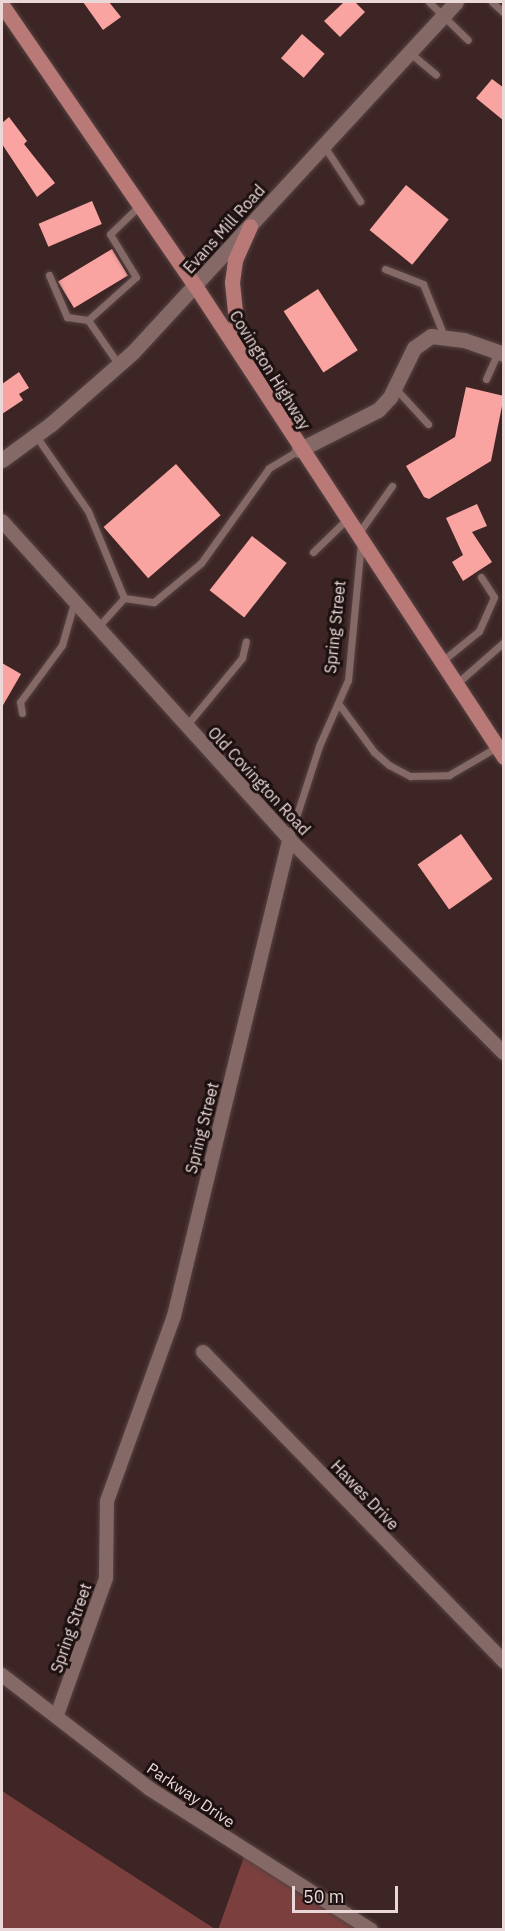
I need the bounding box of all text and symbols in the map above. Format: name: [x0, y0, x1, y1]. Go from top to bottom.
street label: Evans Mill Road: [179, 181, 269, 277]
street label: Covington Highway: [226, 307, 314, 433]
street label: Spring Street: [321, 579, 349, 675]
street label: Old Covington Road: [204, 723, 314, 839]
street label: Spring Street: [181, 1080, 223, 1176]
street label: Hawes Drive: [327, 1456, 403, 1534]
street label: Spring Street: [47, 1581, 95, 1675]
street label: Parkway Drive: [143, 1759, 239, 1831]
scale bar: [295, 1874, 402, 1912]
text: 50 m: [303, 1885, 345, 1908]

